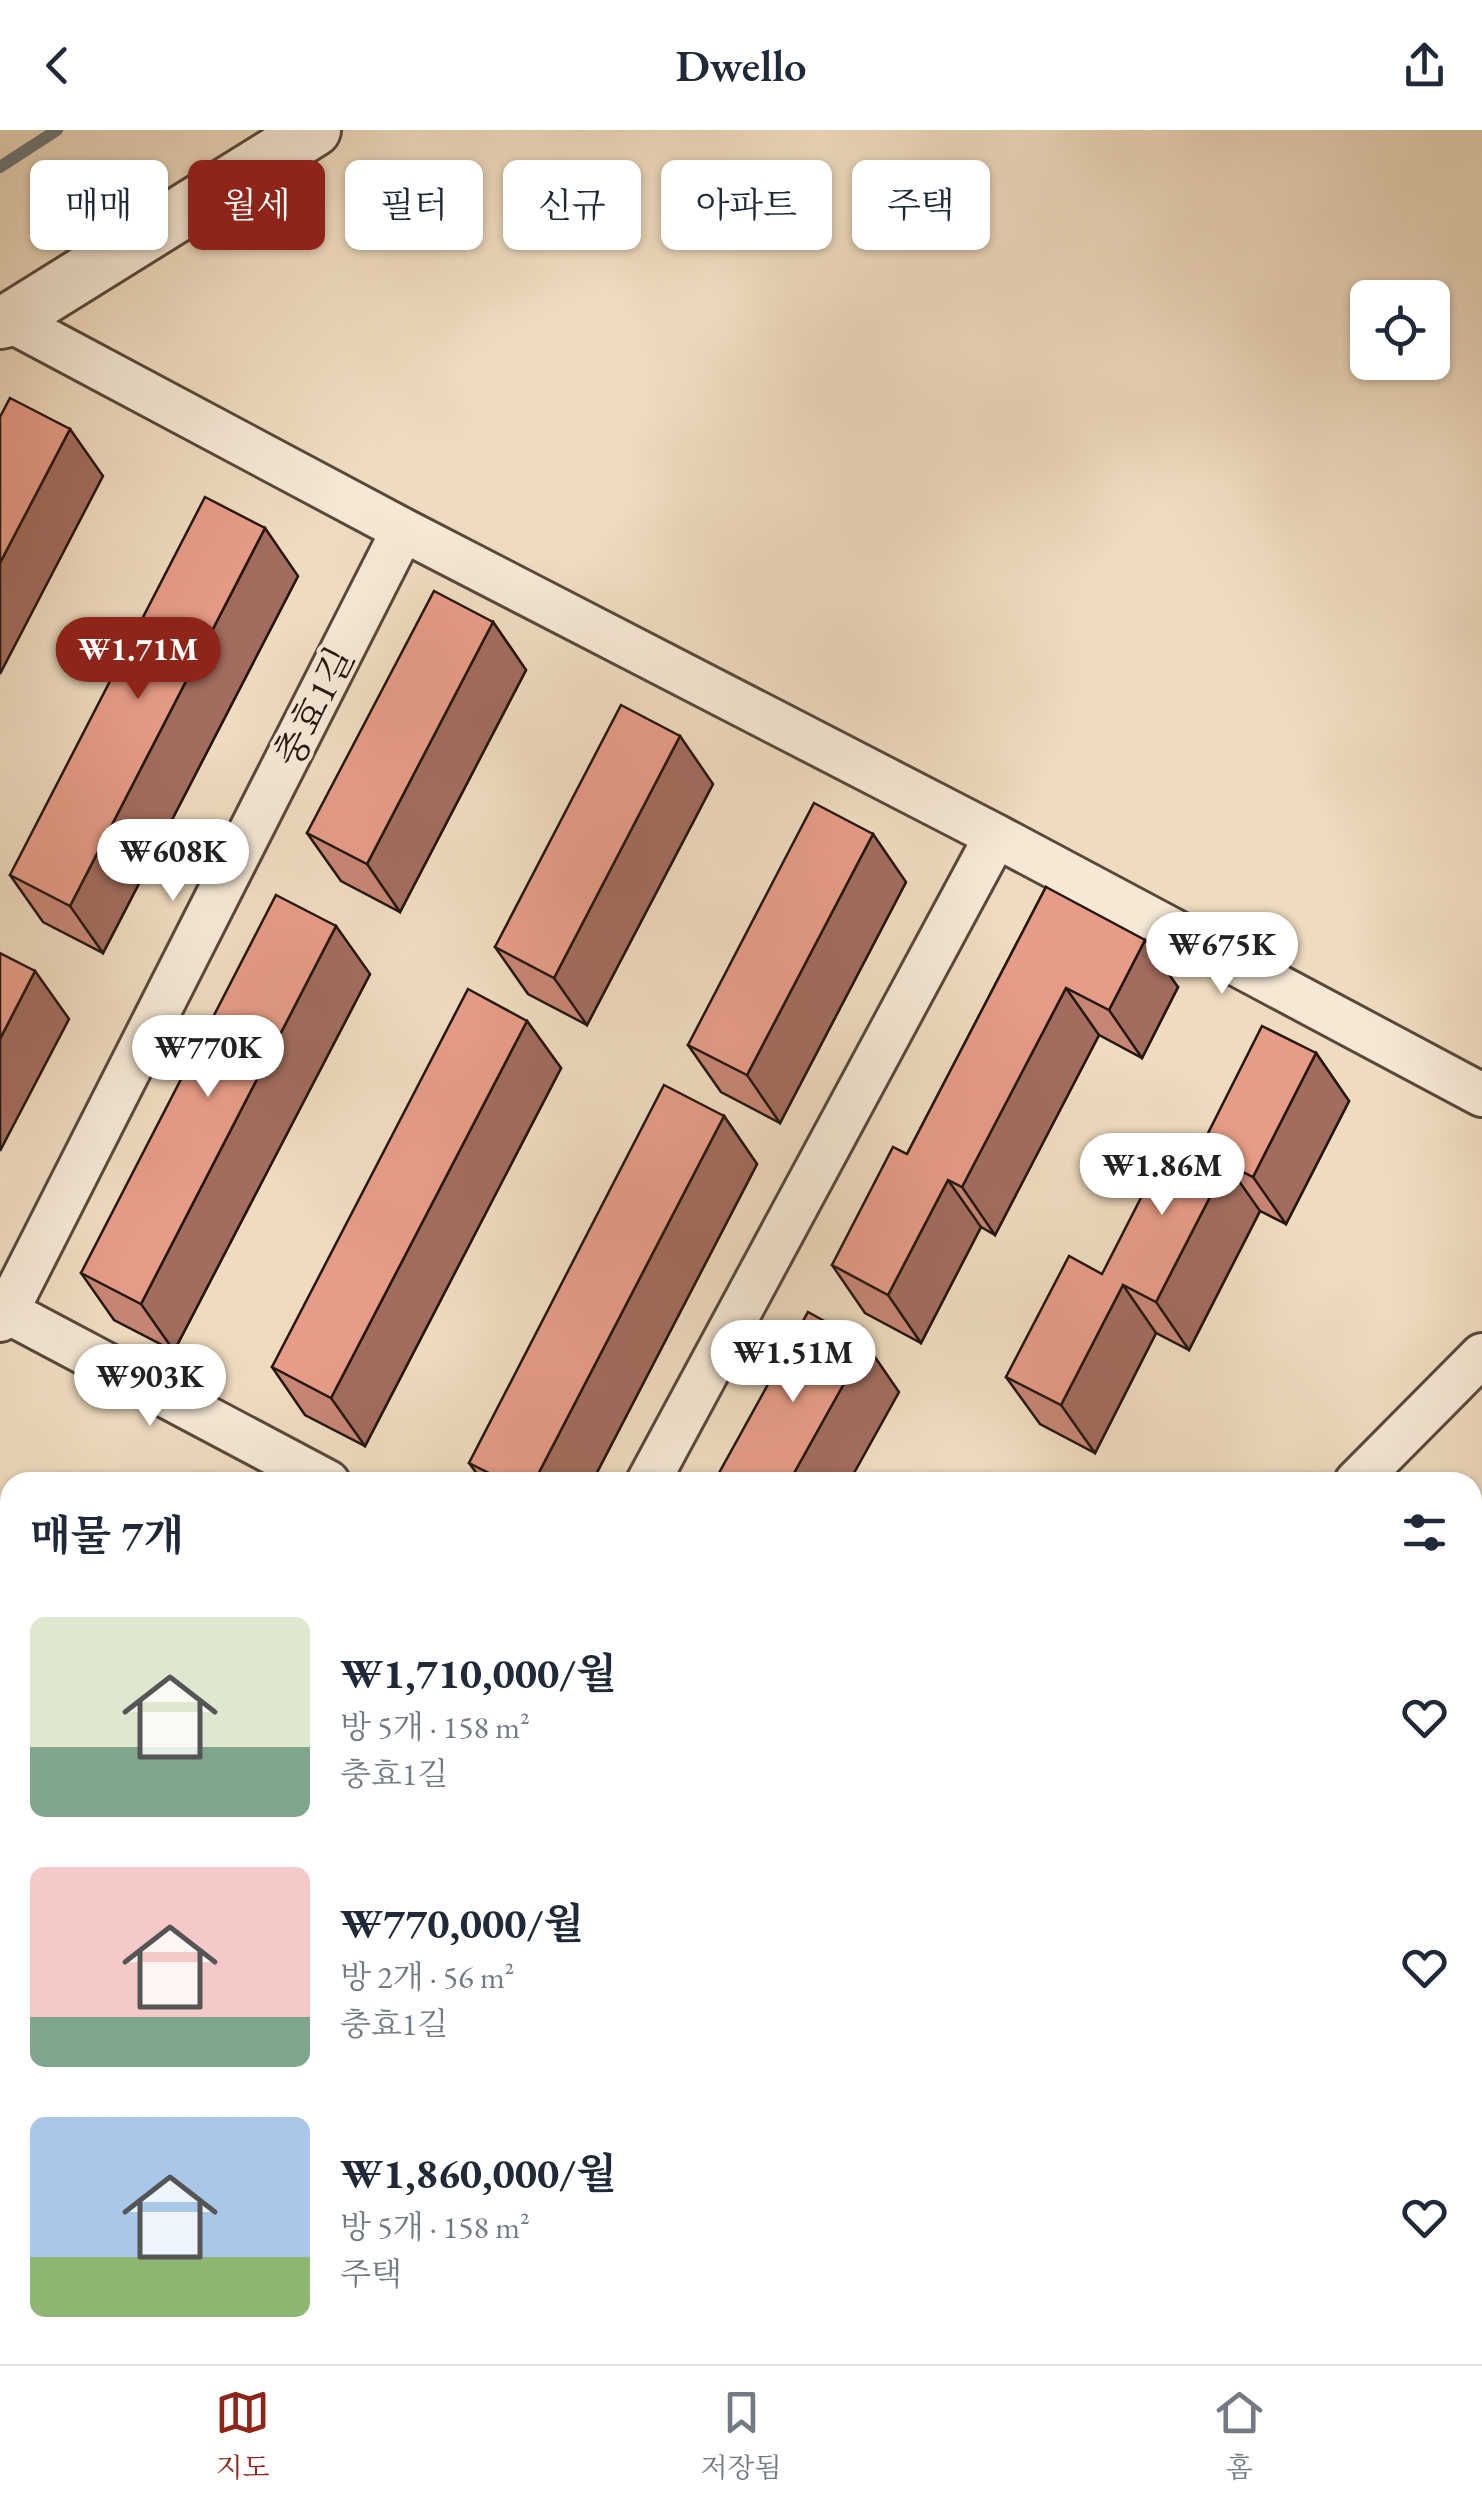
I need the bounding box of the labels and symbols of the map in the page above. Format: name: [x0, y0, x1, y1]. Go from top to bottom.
pin: ₩1.71M: [57, 617, 219, 702]
street label: 충효1길: [263, 638, 365, 775]
pin: ₩608K: [103, 819, 243, 904]
pin: ₩675K: [1152, 912, 1292, 997]
pin: ₩770K: [138, 1015, 278, 1100]
pin: ₩1.86M: [1081, 1133, 1243, 1218]
pin: ₩1.51M: [712, 1320, 874, 1405]
pin: ₩903K: [80, 1344, 220, 1429]

